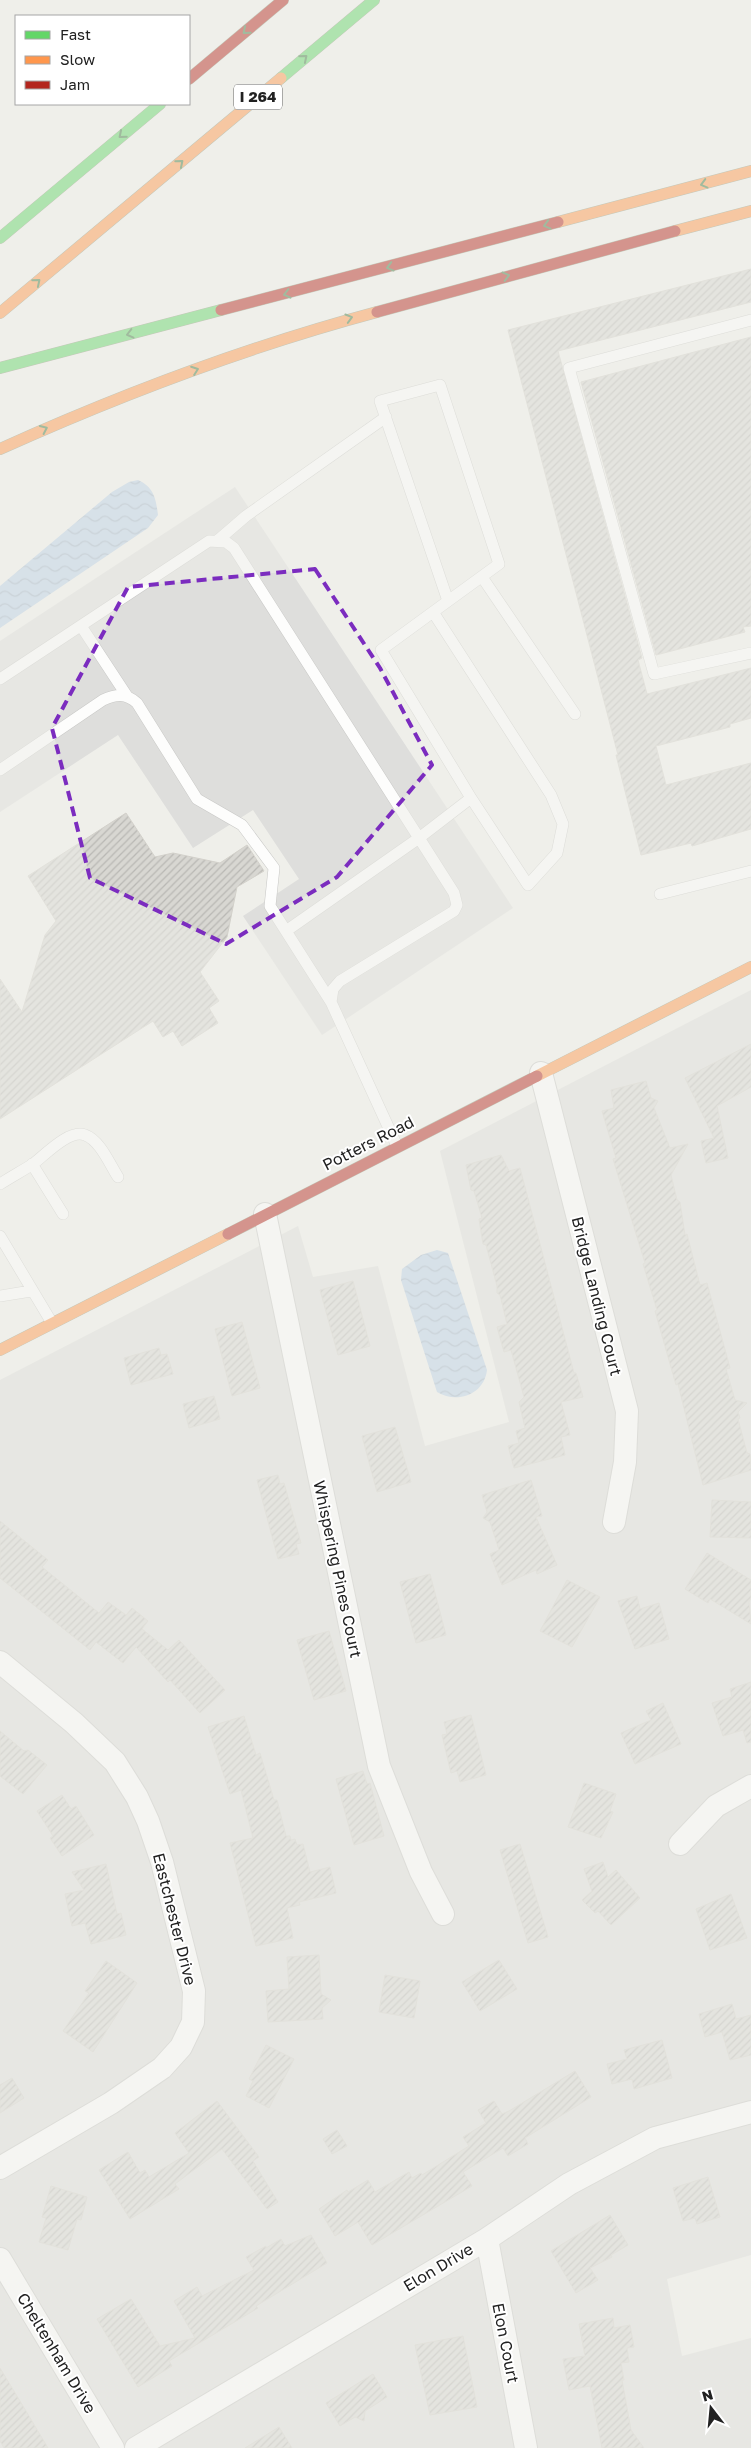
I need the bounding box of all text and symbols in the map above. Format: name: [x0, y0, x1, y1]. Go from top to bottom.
legend: [15, 15, 190, 105]
text: Fast: [60, 25, 91, 43]
one-way arrow: [242, 26, 251, 35]
text: Slow: [60, 50, 95, 68]
one-way arrow: [299, 55, 308, 64]
text: Jam: [60, 75, 90, 93]
road number: I 264: [234, 84, 282, 110]
one-way arrow: [119, 129, 128, 138]
one-way arrow: [174, 159, 183, 168]
one-way arrow: [700, 178, 708, 188]
one-way arrow: [543, 220, 551, 230]
one-way arrow: [385, 261, 394, 272]
one-way arrow: [502, 271, 511, 282]
one-way arrow: [32, 278, 41, 287]
one-way arrow: [283, 288, 292, 299]
one-way arrow: [345, 313, 354, 324]
one-way arrow: [126, 329, 134, 339]
one-way arrow: [191, 366, 199, 376]
one-way arrow: [39, 425, 48, 435]
street label: Potters Road: [319, 1111, 417, 1175]
street label: Bridge Landing Court: [568, 1214, 626, 1378]
street label: Whispering Pines Court: [309, 1478, 367, 1660]
street label: Eastchester Drive: [149, 1851, 201, 1987]
street label: Elon Drive: [400, 2238, 476, 2296]
street label: Cheltenham Drive: [13, 2289, 101, 2417]
street label: Elon Court: [488, 2301, 524, 2385]
north arrow: [686, 2383, 736, 2433]
text: N: [700, 2385, 715, 2405]

